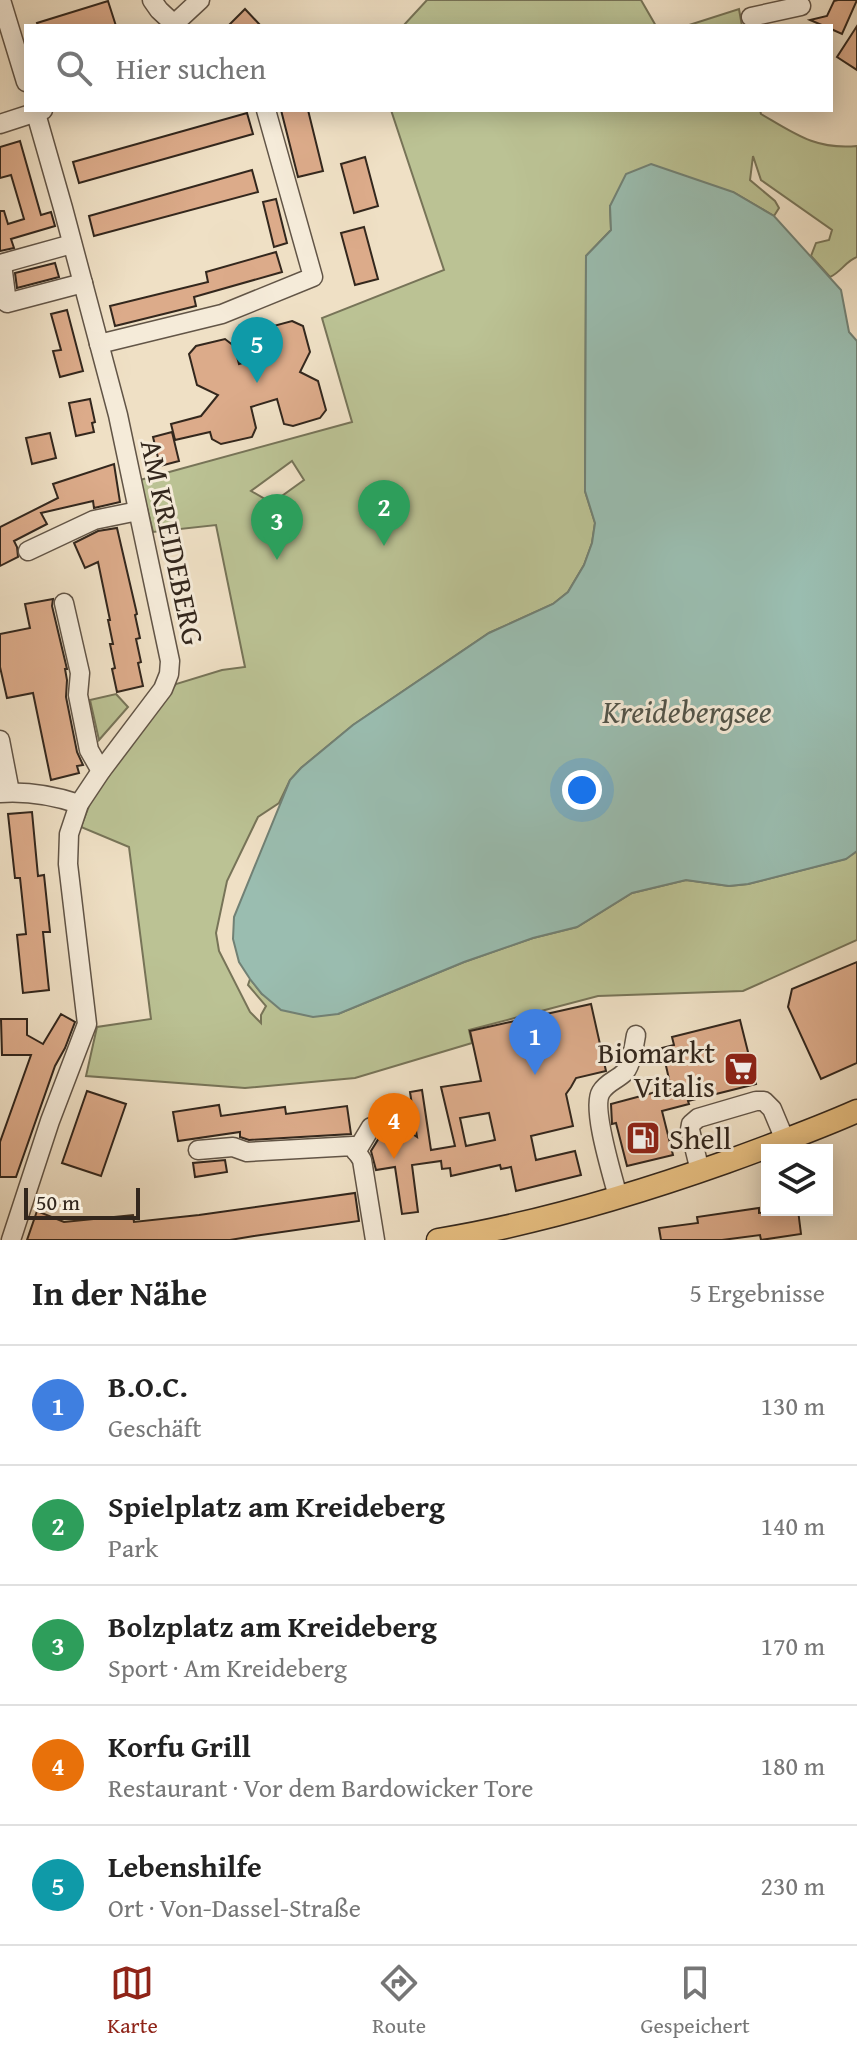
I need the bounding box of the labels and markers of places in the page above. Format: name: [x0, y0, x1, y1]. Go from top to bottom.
pin: 5: [231, 317, 283, 383]
pin: 2: [358, 480, 410, 546]
pin: 3: [251, 494, 303, 560]
pin: 1: [509, 1009, 561, 1075]
place label: Biomarkt Vitalis: [597, 1030, 715, 1108]
supermarket icon: Biomarkt Vitalis: [722, 1050, 760, 1088]
pin: 4: [368, 1093, 420, 1159]
place label: Shell: [669, 1116, 731, 1160]
fuel station icon: Shell: [624, 1119, 662, 1157]

